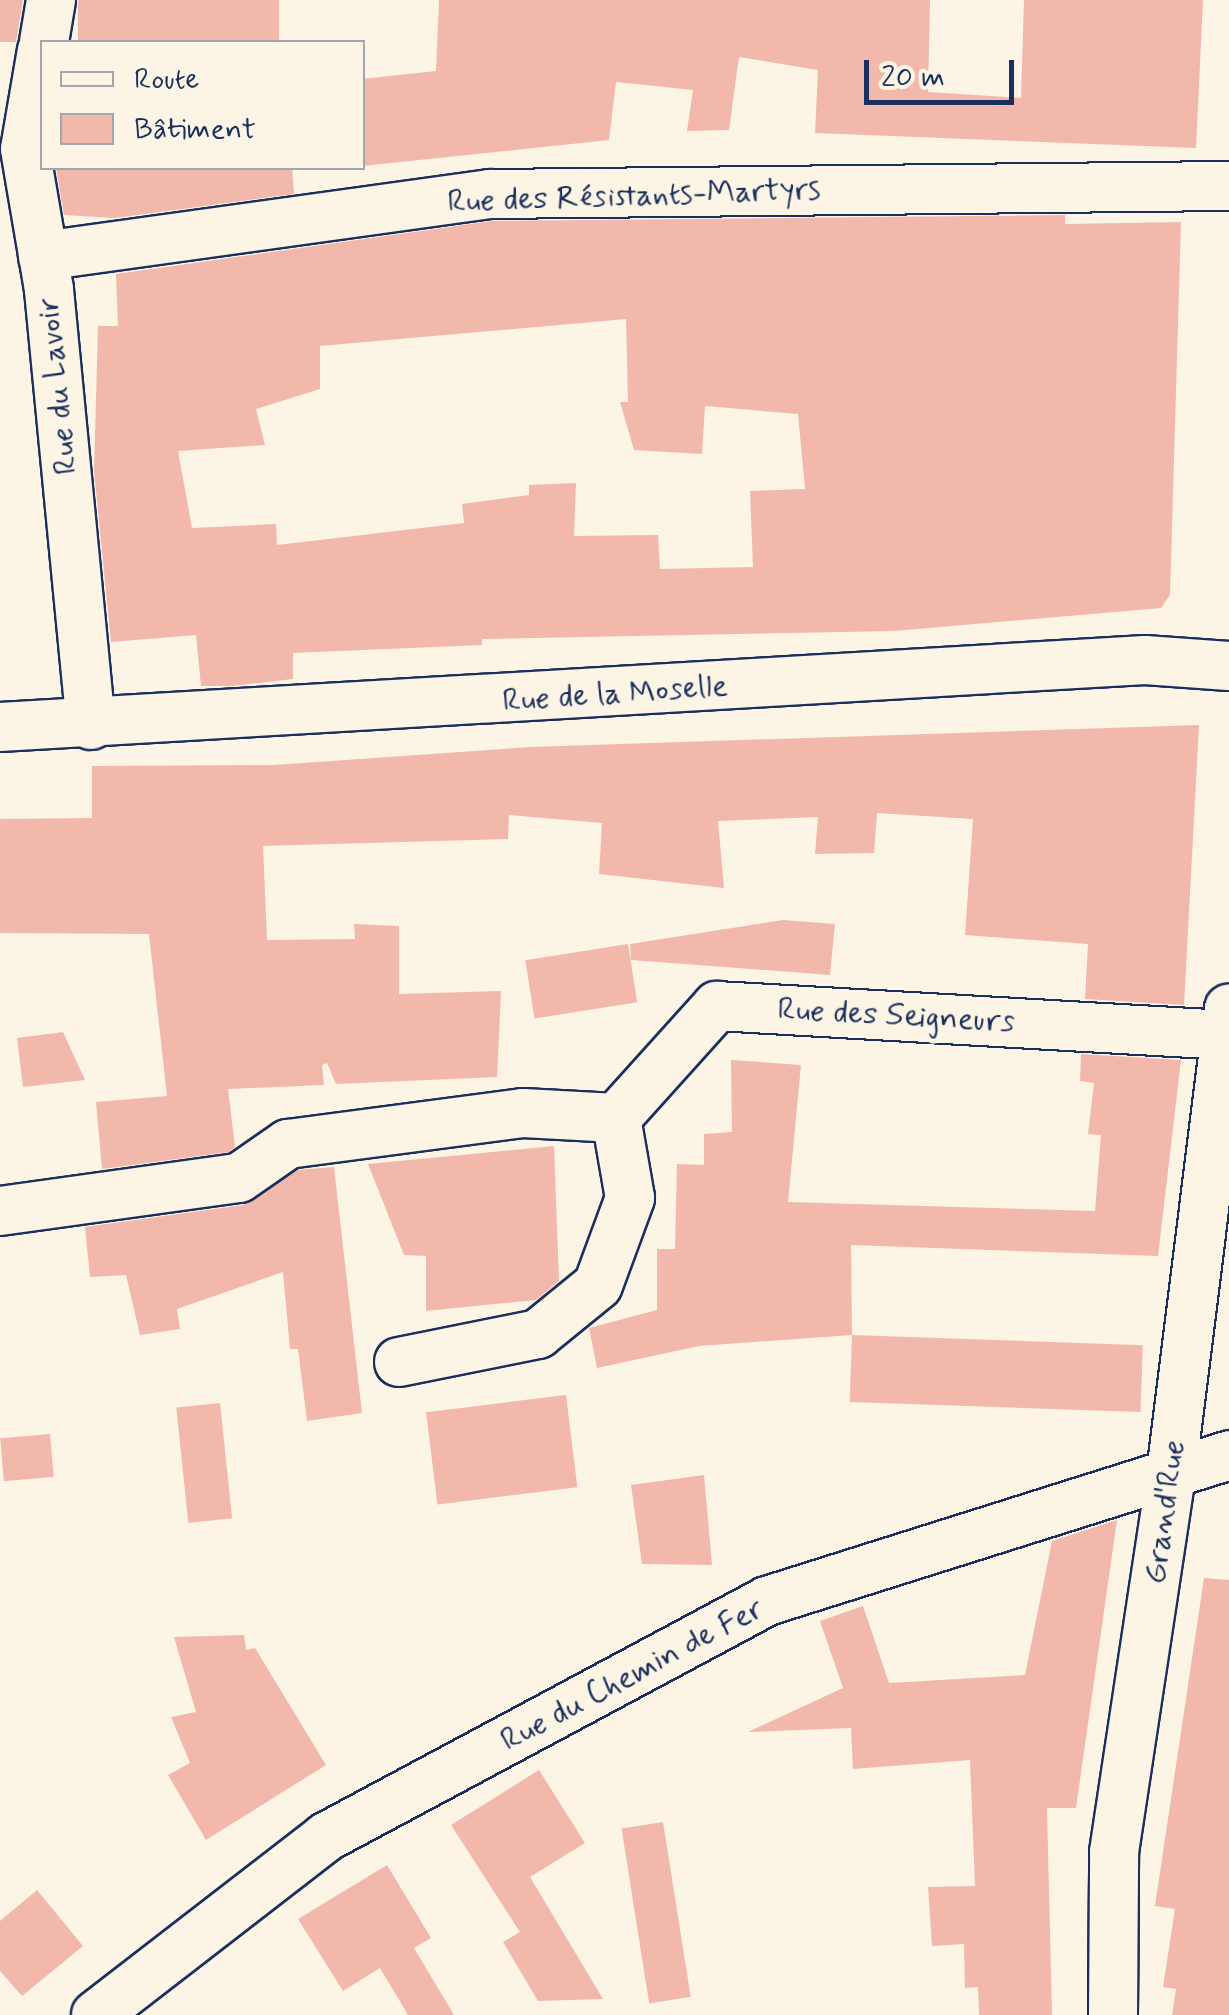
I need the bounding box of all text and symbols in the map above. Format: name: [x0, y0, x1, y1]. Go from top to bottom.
legend: [40, 40, 365, 170]
scale bar: [869, 40, 1019, 102]
text: 20 m: [881, 58, 945, 97]
text: Route: [134, 60, 199, 99]
text: Bâtiment: [134, 110, 256, 149]
street label: Rue des Résistants-Martyrs: [448, 170, 820, 222]
street label: Rue du Lavoir: [29, 294, 87, 478]
street label: Rue de la Moselle: [500, 667, 730, 721]
street label: Rue des Seigneurs: [776, 991, 1016, 1041]
street label: Grand'Rue: [1136, 1438, 1194, 1586]
street label: Rue du Chemin de Fer: [490, 1587, 774, 1763]

